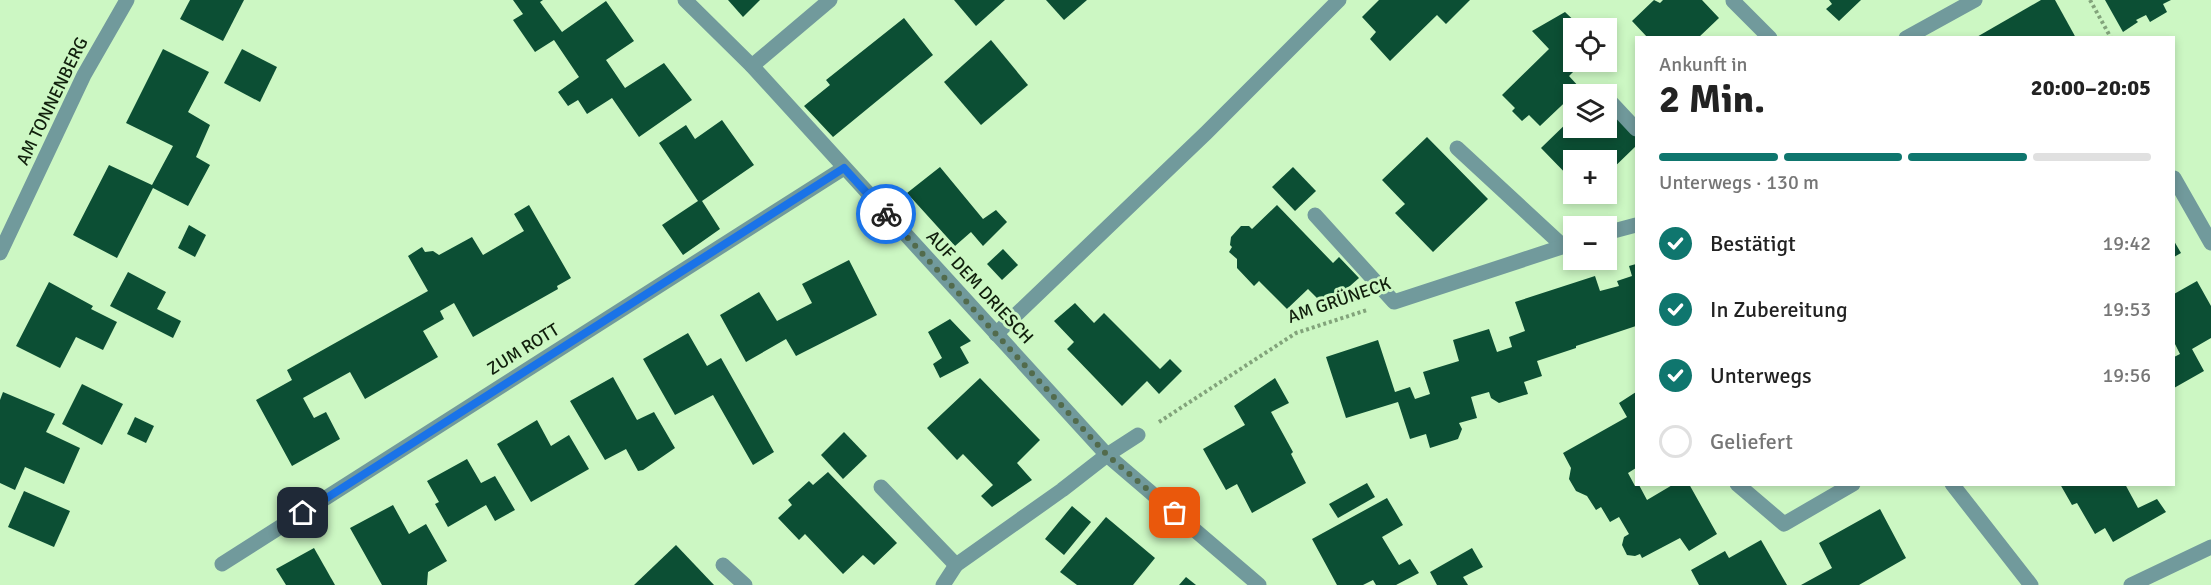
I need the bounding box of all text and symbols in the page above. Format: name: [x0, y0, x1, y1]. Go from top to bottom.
map controls: [1563, 18, 1617, 270]
button: locate: [1563, 18, 1617, 72]
street label: AM TONNENBERG: [11, 33, 93, 169]
text: Ankunft in: [1659, 52, 1747, 77]
text: 20:00–20:05: [2031, 74, 2151, 101]
text: 2 Min.: [1659, 75, 1765, 123]
button: layers: [1563, 84, 1617, 138]
button: +: [1563, 150, 1617, 204]
text: Unterwegs · 130 m: [1659, 170, 1819, 195]
courier: [856, 184, 916, 244]
icon: bike: [870, 198, 903, 231]
button: −: [1563, 216, 1617, 270]
street label: AUF DEM DRIESCH: [922, 226, 1038, 348]
icon: check: [1659, 227, 1692, 260]
text: Bestätigt: [1710, 230, 1796, 257]
text: 19:42: [2102, 231, 2151, 256]
street label: AM GRÜNECK: [1285, 272, 1394, 328]
icon: check: [1659, 293, 1692, 326]
text: In Zubereitung: [1710, 296, 1848, 323]
text: 19:53: [2102, 297, 2151, 322]
street label: ZUM ROTT: [483, 318, 563, 380]
icon: check: [1659, 359, 1692, 392]
text: Unterwegs: [1710, 362, 1812, 389]
text: 19:56: [2102, 363, 2151, 388]
text: Geliefert: [1710, 428, 1793, 455]
pin: [277, 487, 328, 538]
pin: [1149, 487, 1200, 538]
icon: home: [286, 496, 319, 529]
icon: bag: [1158, 496, 1191, 529]

